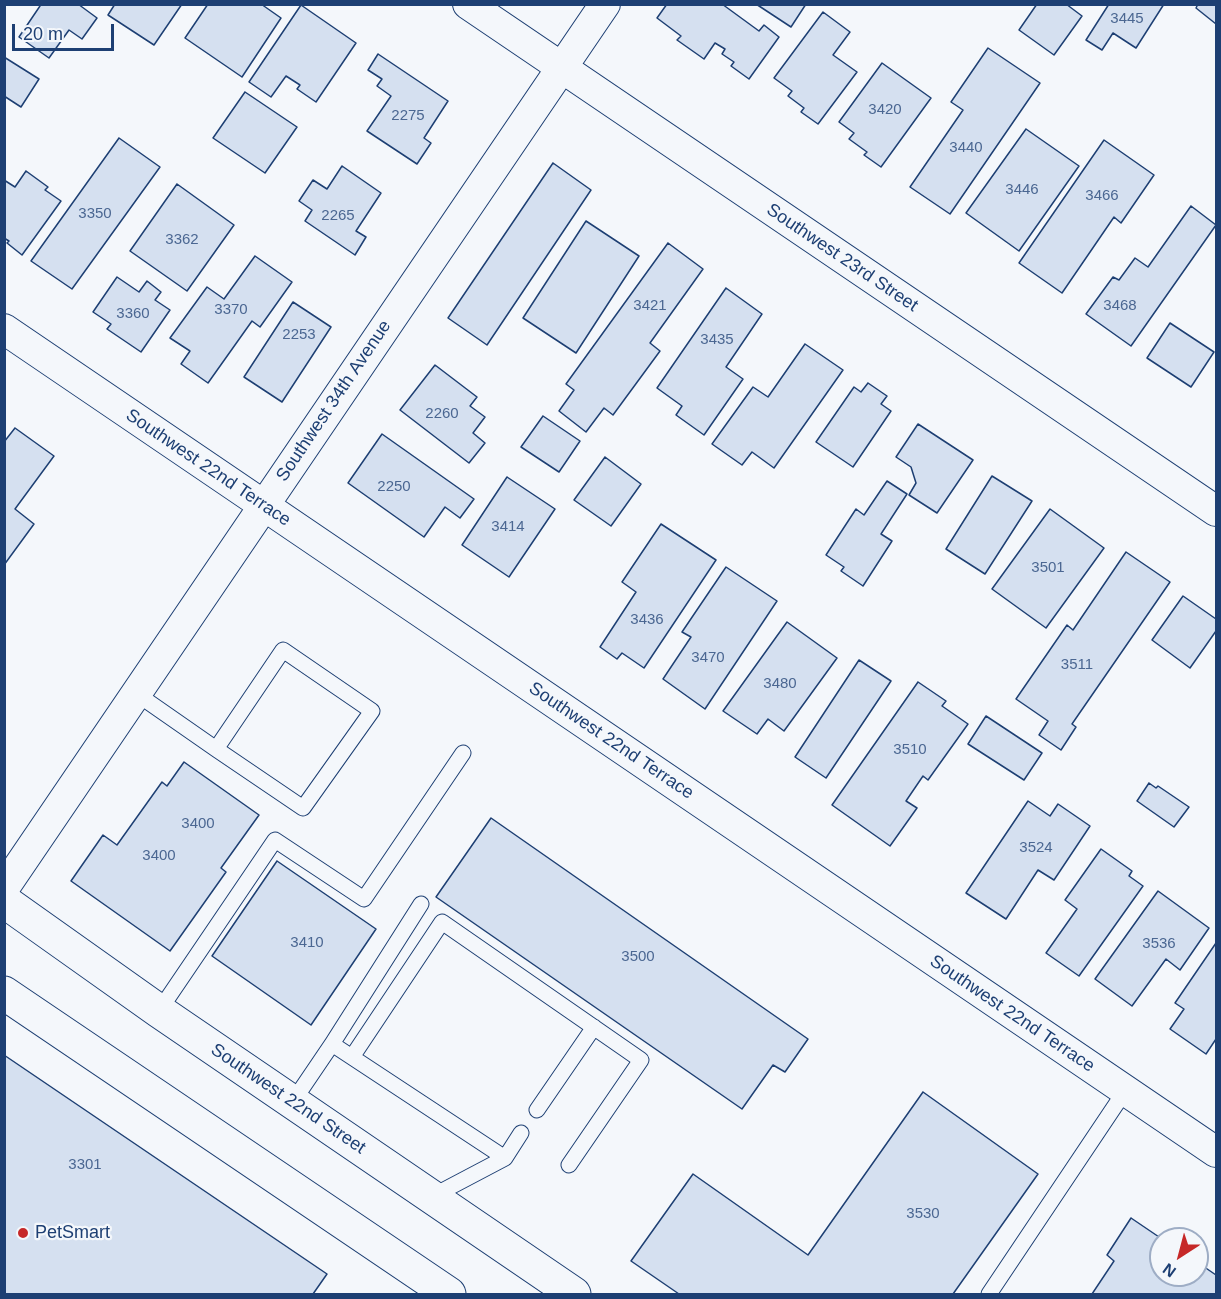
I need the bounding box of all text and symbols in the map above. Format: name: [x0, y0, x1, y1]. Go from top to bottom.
house number: 3445: [1110, 10, 1144, 28]
scale bar: [15, 12, 117, 50]
text: 20 m: [23, 24, 63, 44]
house number: 3420: [868, 101, 902, 119]
house number: 2275: [391, 107, 425, 125]
house number: 3440: [949, 139, 983, 157]
house number: 3446: [1005, 181, 1039, 199]
house number: 3466: [1085, 187, 1119, 205]
street label: Southwest 23rd Street: [762, 199, 922, 317]
house number: 3350: [78, 205, 112, 223]
house number: 2265: [321, 207, 355, 225]
house number: 3362: [165, 231, 199, 249]
house number: 3421: [633, 297, 667, 315]
house number: 3468: [1103, 297, 1137, 315]
house number: 3370: [214, 301, 248, 319]
house number: 3360: [116, 305, 150, 323]
street label: Southwest 34th Avenue: [272, 316, 396, 486]
house number: 2253: [282, 326, 316, 344]
house number: 3435: [700, 331, 734, 349]
street label: Southwest 22nd Terrace: [121, 405, 295, 531]
house number: 2260: [425, 405, 459, 423]
house number: 2250: [377, 478, 411, 496]
house number: 3414: [491, 518, 525, 536]
house number: 3501: [1031, 559, 1065, 577]
house number: 3436: [630, 611, 664, 629]
house number: 3470: [691, 649, 725, 667]
house number: 3511: [1061, 656, 1093, 674]
house number: 3480: [763, 675, 797, 693]
street label: Southwest 22nd Terrace: [524, 678, 698, 804]
house number: 3510: [893, 741, 927, 759]
house number: 3400: [181, 815, 215, 833]
house number: 3524: [1019, 839, 1053, 857]
house number: 3400: [142, 847, 176, 865]
house number: 3410: [290, 934, 324, 952]
house number: 3536: [1142, 935, 1176, 953]
house number: 3500: [621, 948, 655, 966]
street label: Southwest 22nd Terrace: [925, 951, 1099, 1077]
street label: Southwest 22nd Street: [206, 1039, 370, 1159]
house number: 3301: [68, 1156, 102, 1174]
house number: 3530: [906, 1205, 940, 1223]
place label: PetSmart: [35, 1222, 110, 1244]
marker: PetSmart: [16, 1226, 30, 1240]
north arrow: [1149, 1227, 1209, 1287]
text: N: [1160, 1260, 1179, 1281]

